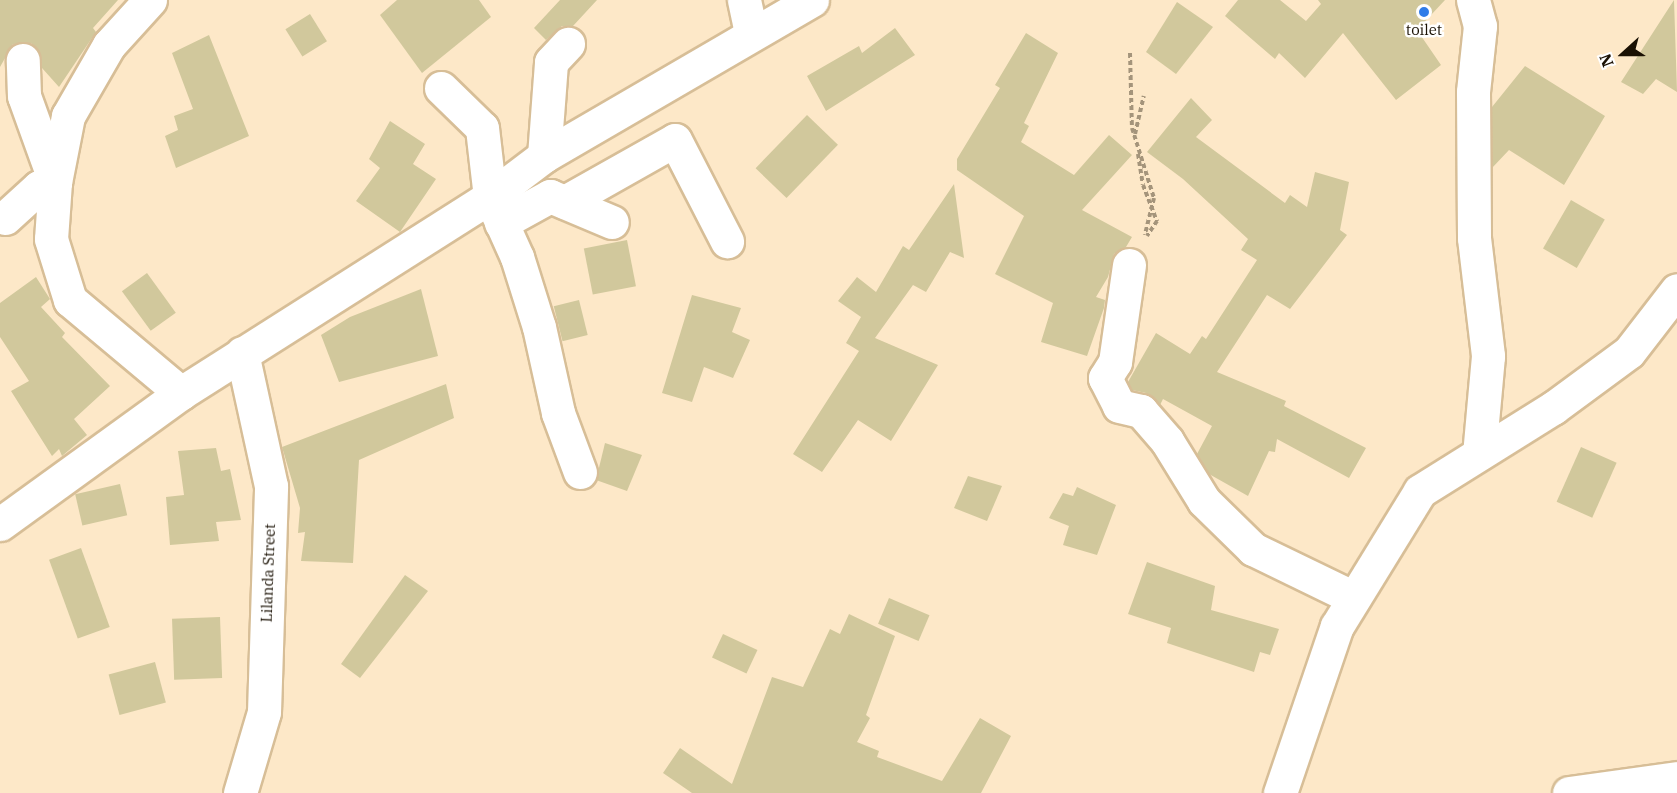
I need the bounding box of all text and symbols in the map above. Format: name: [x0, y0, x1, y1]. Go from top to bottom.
marker: toilet: [1417, 5, 1431, 19]
place label: toilet: [1406, 21, 1442, 39]
north arrow: [1593, 24, 1653, 84]
text: N: [1595, 51, 1618, 70]
street label: Lilanda Street: [257, 523, 279, 623]

